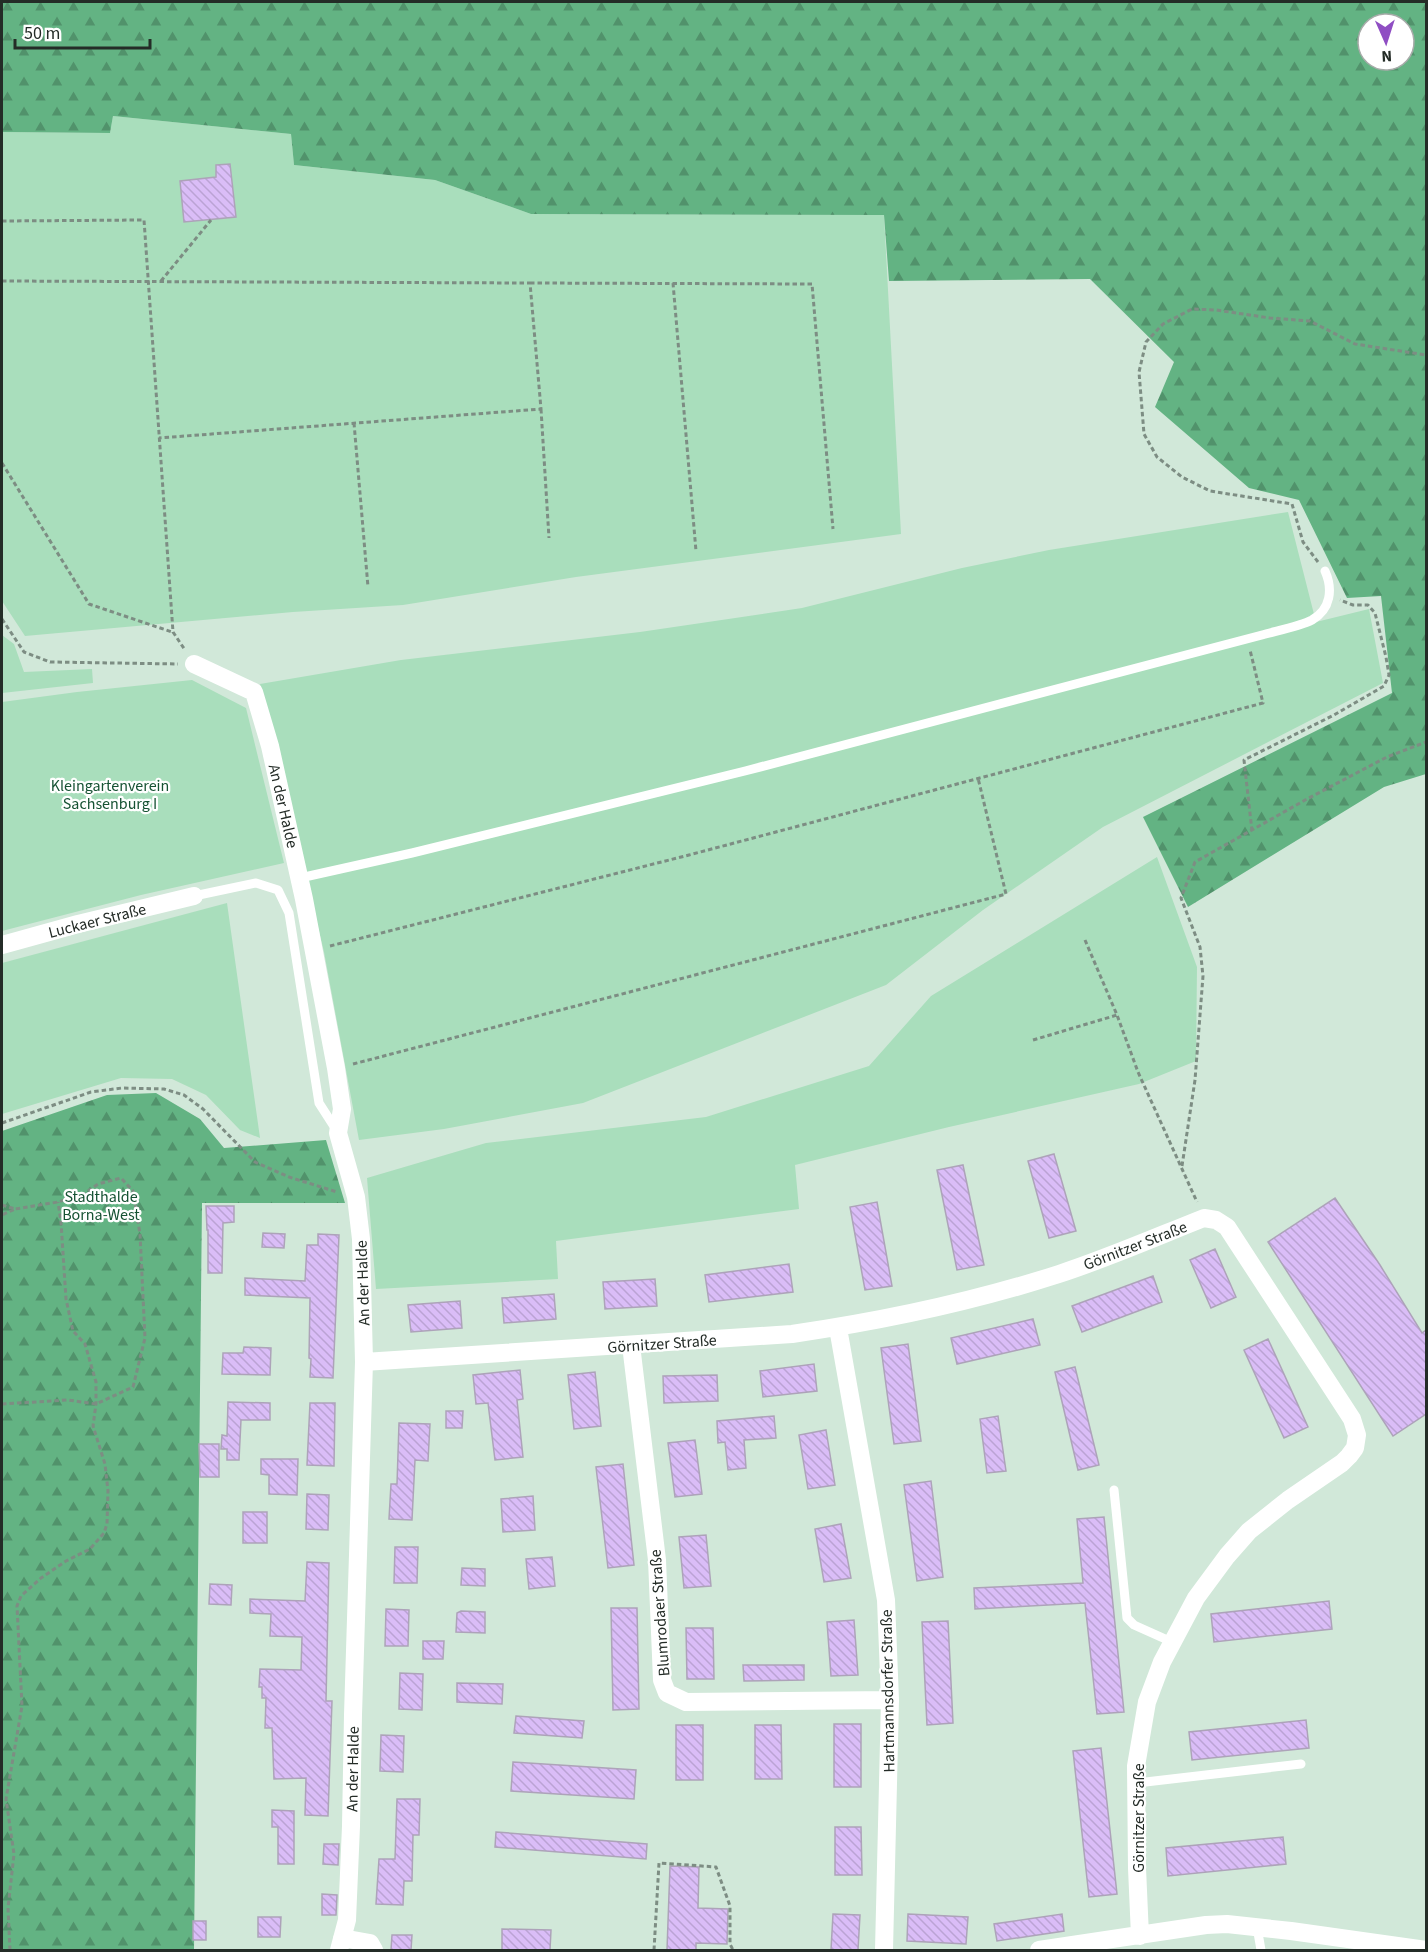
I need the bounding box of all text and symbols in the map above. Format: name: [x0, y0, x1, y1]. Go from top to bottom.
scale bar: [15, 12, 150, 50]
north arrow: [1356, 12, 1416, 72]
text: 50 m: [24, 21, 60, 46]
text: N: [1381, 45, 1393, 67]
street label: An der Halde: [263, 762, 303, 850]
park label: Kleingartenverein Sachsenburg I: [51, 775, 169, 815]
street label: Luckaer Straße: [46, 898, 149, 944]
park label: Stadthalde Borna-West: [62, 1186, 140, 1226]
street label: Görnitzer Straße: [1080, 1216, 1190, 1276]
street label: An der Halde: [351, 1240, 375, 1326]
street label: Görnitzer Straße: [607, 1329, 718, 1359]
street label: Blumrodaer Straße: [645, 1549, 675, 1677]
street label: Hartmannsdorfer Straße: [876, 1609, 900, 1773]
street label: An der Halde: [341, 1726, 365, 1812]
street label: Görnitzer Straße: [1128, 1763, 1150, 1873]

